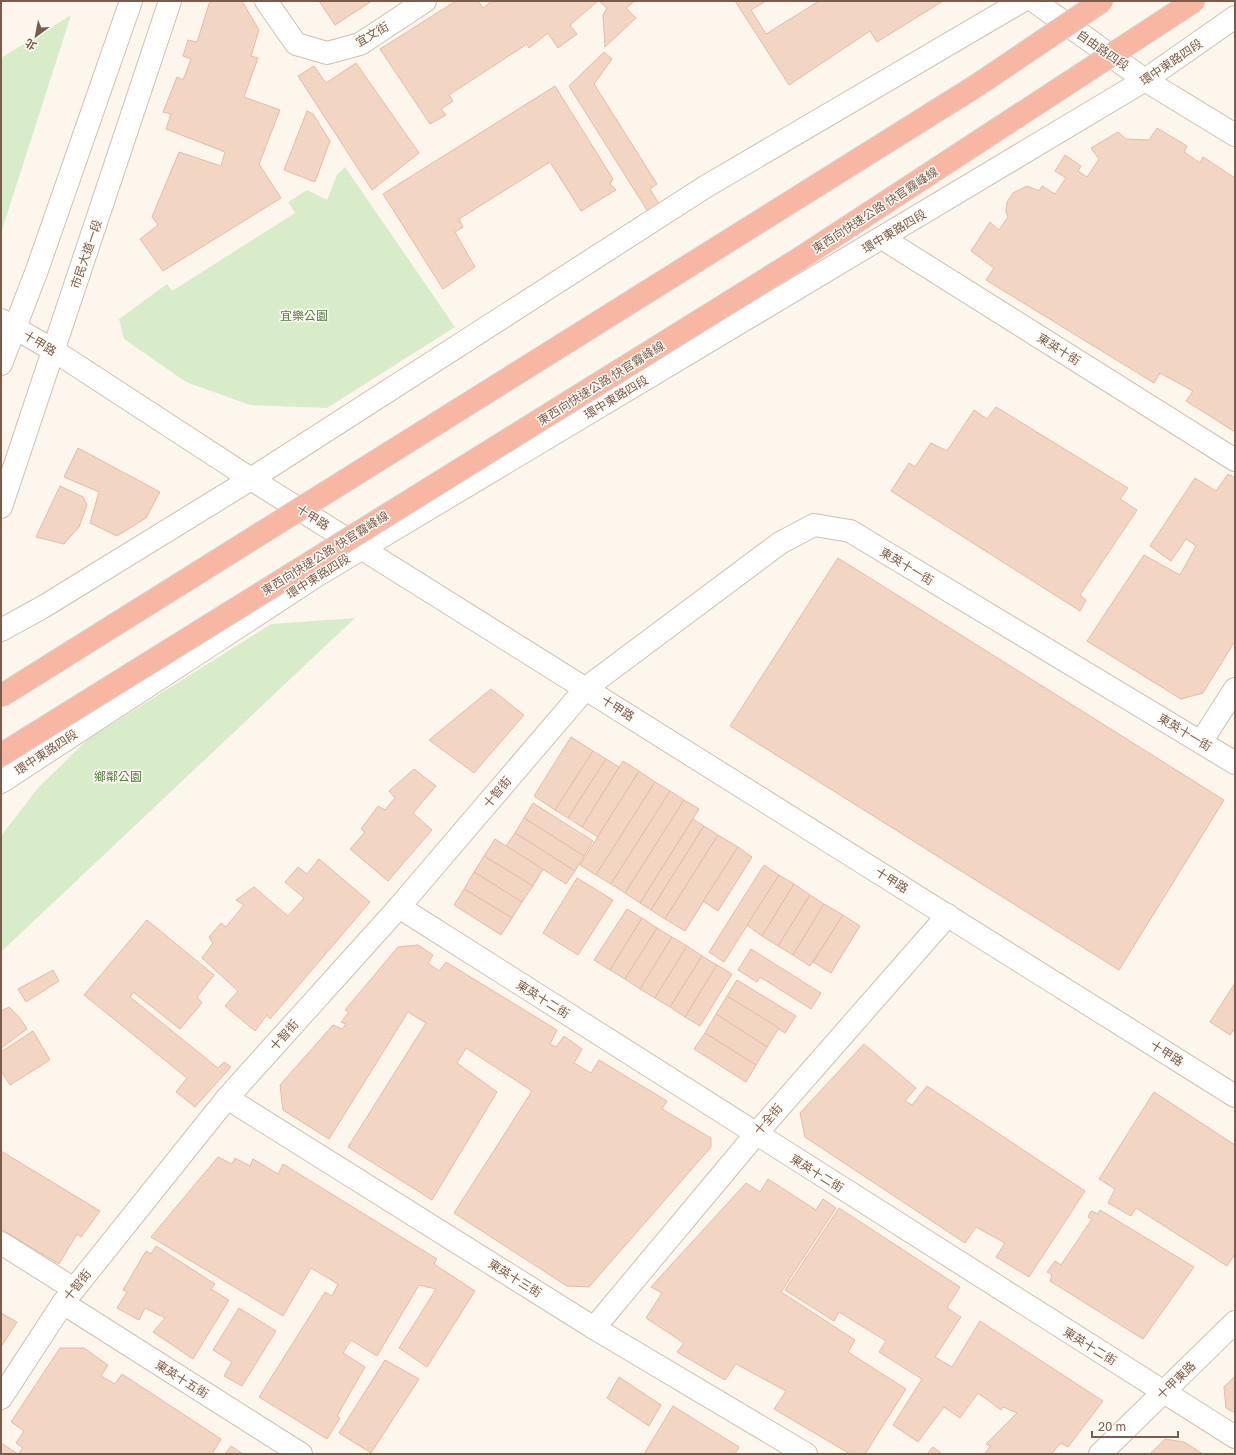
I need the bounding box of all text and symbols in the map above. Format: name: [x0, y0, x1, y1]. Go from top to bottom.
north arrow: [16, 16, 56, 56]
street label: 宜文街: [353, 19, 391, 49]
street label: 自由路四段: [1074, 27, 1132, 73]
text: 北: [22, 36, 39, 53]
street label: 環中東路四段: [1137, 36, 1205, 88]
street label: 東西向快速公路 快官霧峰線: [809, 164, 941, 256]
street label: 環中東路四段: [859, 206, 929, 256]
street label: 市民大道一段: [67, 218, 105, 290]
park label: 宜樂公園: [280, 308, 328, 323]
street label: 十甲路: [21, 327, 59, 359]
street label: 東英十街: [1035, 330, 1083, 368]
street label: 東西向快速公路 快官霧峰線: [535, 338, 667, 428]
street label: 環中東路四段: [581, 372, 651, 422]
street label: 十甲路: [294, 501, 332, 533]
street label: 東西向快速公路 快官霧峰線: [259, 508, 391, 598]
street label: 東英十一街: [877, 544, 937, 588]
street label: 環中東路四段: [283, 551, 353, 601]
street label: 十甲路: [599, 692, 637, 724]
street label: 東英十一街: [1155, 710, 1215, 754]
street label: 環中東路四段: [12, 726, 80, 778]
park label: 鄉鄰公園: [94, 769, 142, 784]
street label: 十智街: [480, 773, 514, 811]
street label: 十甲路: [873, 864, 911, 896]
street label: 東英十二街: [514, 977, 572, 1021]
street label: 十智街: [266, 1017, 302, 1053]
street label: 十甲路: [1148, 1037, 1186, 1069]
street label: 十全街: [751, 1100, 785, 1138]
street label: 東英十二街: [788, 1151, 846, 1195]
street label: 東英十三街: [486, 1256, 544, 1300]
street label: 十智街: [60, 1266, 94, 1304]
street label: 東英十二街: [1061, 1324, 1119, 1368]
street label: 東英十五街: [153, 1357, 211, 1401]
street label: 十甲東路: [1154, 1358, 1198, 1402]
scale bar: [1092, 1413, 1178, 1439]
text: 20 m: [1098, 1419, 1126, 1434]

